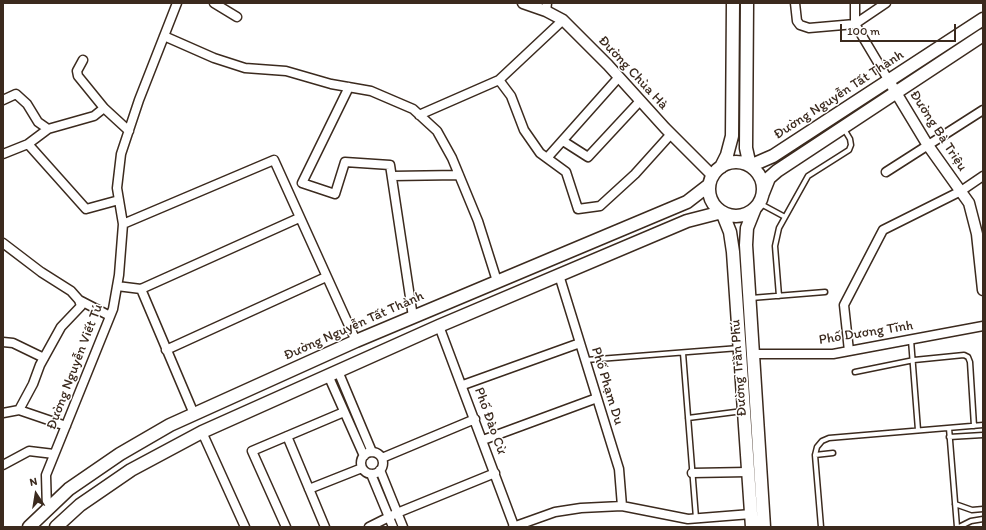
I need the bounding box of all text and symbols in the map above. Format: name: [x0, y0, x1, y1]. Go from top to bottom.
scale bar: [842, 16, 958, 42]
text: 100 m: [847, 24, 880, 38]
street label: Đường Chùa Hà: [595, 33, 671, 113]
street label: Đường Nguyễn Tất Thành: [771, 47, 907, 143]
street label: Đường Bà Triệu: [906, 87, 970, 175]
street label: Đường Nguyễn Tất Thành: [281, 288, 427, 364]
street label: Đường Nguyễn Viết Tú: [43, 302, 107, 432]
street label: Phố Dương Tĩnh: [818, 317, 914, 349]
street label: Đường Trần Phú: [727, 319, 751, 417]
street label: Phố Phạm Du: [587, 345, 627, 427]
street label: Phố Đào Cừ: [470, 385, 510, 457]
north arrow: [16, 474, 56, 514]
text: N: [28, 475, 38, 489]

